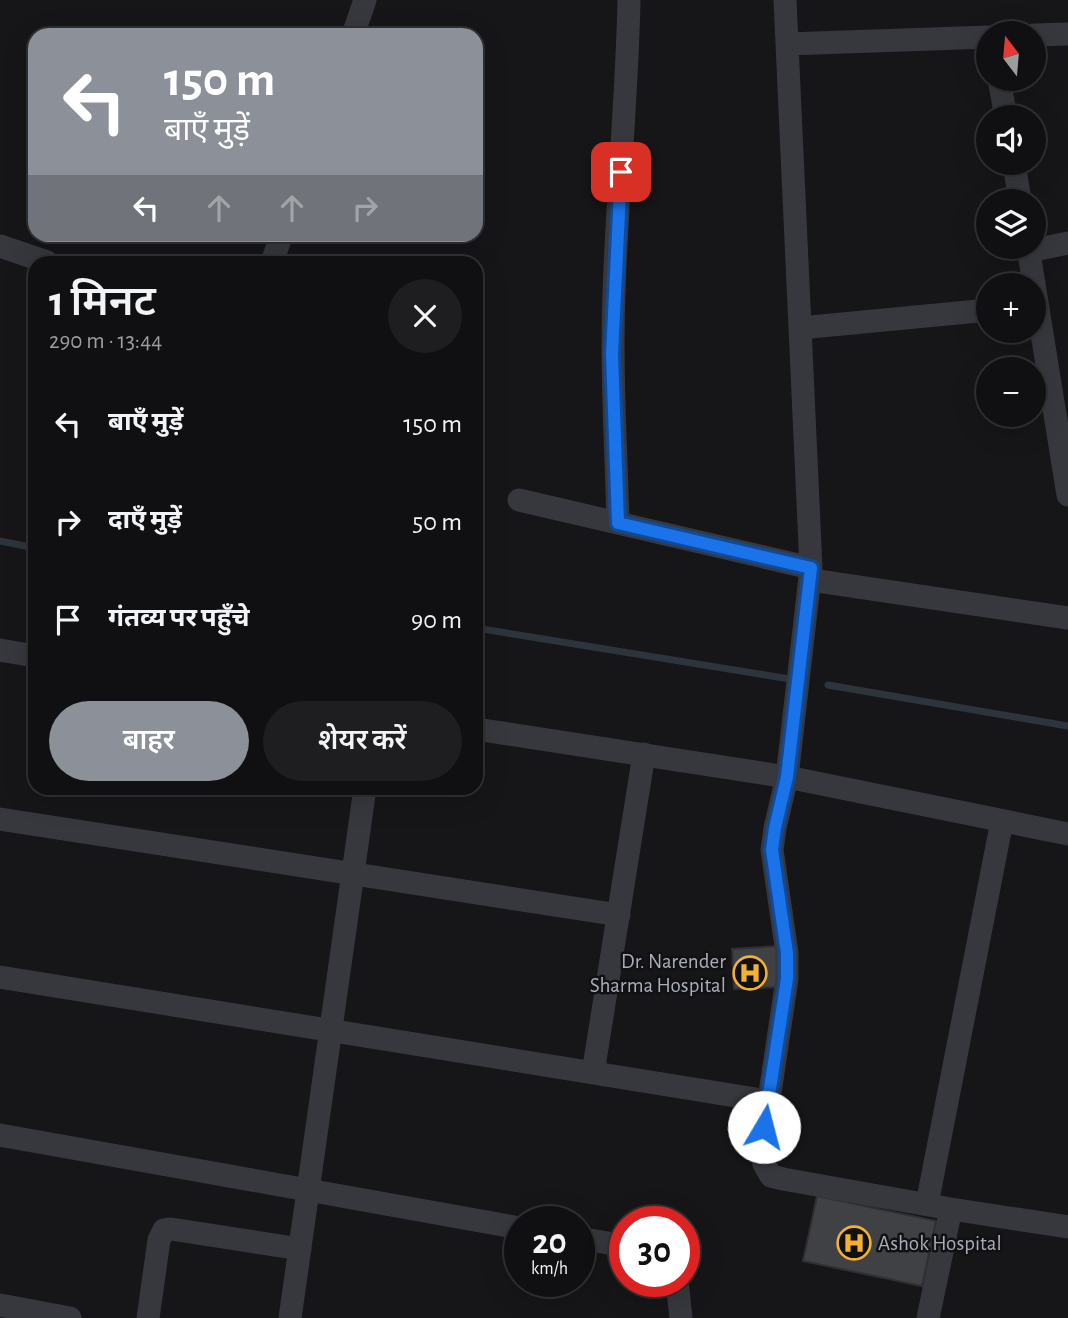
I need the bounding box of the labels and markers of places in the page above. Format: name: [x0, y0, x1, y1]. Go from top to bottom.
pin: [591, 142, 651, 202]
place label: Dr. Narender Sharma Hospital: [590, 951, 726, 996]
hospital icon: Dr. Narender Sharma Hospital: [731, 954, 769, 992]
hospital icon: Ashok Hospital: [835, 1224, 873, 1262]
place label: Ashok Hospital: [878, 1233, 1002, 1254]

